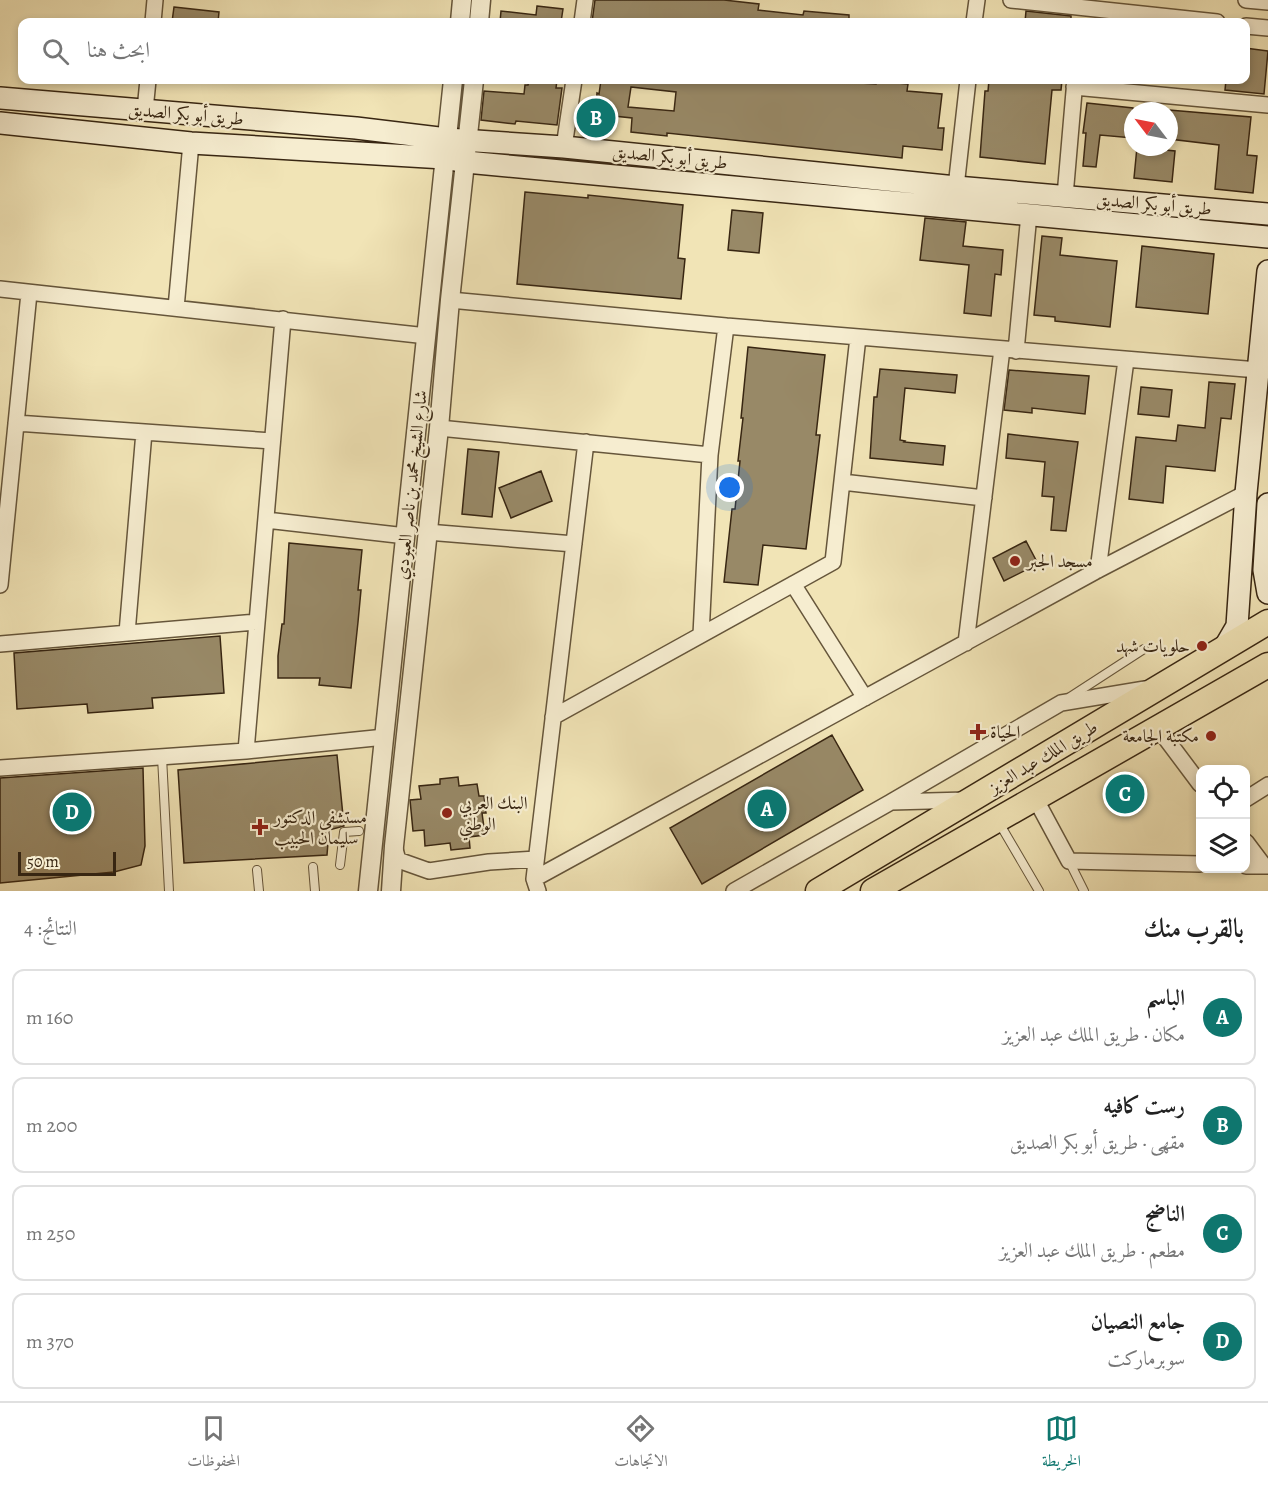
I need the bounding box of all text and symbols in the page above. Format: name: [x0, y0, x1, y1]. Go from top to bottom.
search box: [18, 18, 1250, 84]
icon: search: [39, 35, 72, 68]
text: ابحث هنا: [87, 35, 150, 65]
street label: طريق أبو بكر الصديق: [127, 96, 245, 131]
pin: B: [576, 96, 616, 140]
north arrow: [1124, 102, 1178, 156]
street label: طريق أبو بكر الصديق: [611, 138, 729, 175]
street label: طريق أبو بكر الصديق: [1095, 186, 1213, 221]
street label: شارع الشيخ محمد بن ناصر العبودي: [389, 389, 437, 581]
your location: [715, 473, 744, 502]
place label: مسجد الجبر: [1025, 549, 1093, 573]
marker: مسجد الجبر: [1008, 554, 1022, 568]
place label: حلويات شهد: [1116, 634, 1190, 658]
marker: حلويات شهد: [1195, 639, 1209, 653]
street label: طريق الملك عبد العزيز: [982, 715, 1102, 800]
place label: الحياة: [990, 720, 1021, 744]
place label: مكتبة الجامعة: [1122, 724, 1199, 748]
marker: الحياة: [971, 725, 985, 739]
marker: مكتبة الجامعة: [1204, 729, 1218, 743]
map controls: [1196, 765, 1250, 873]
button: locate: [1196, 765, 1250, 819]
pin: C: [1106, 772, 1144, 816]
pin: A: [748, 786, 786, 832]
pin: D: [52, 790, 92, 834]
place label: البنك العربي الوطني: [459, 791, 528, 841]
place label: مستشفى الدكتور سليمان الحبيب: [272, 805, 367, 850]
marker: البنك العربي الوطني: [440, 806, 454, 820]
marker: مستشفى الدكتور سليمان الحبيب: [251, 818, 269, 836]
button: layers: [1196, 819, 1250, 873]
scale bar: [18, 849, 116, 876]
text: 50 m: [27, 851, 59, 873]
text: بالقرب منك: [1143, 911, 1244, 946]
text: النتائج: 4: [24, 915, 77, 942]
text: الباسم: [1146, 983, 1185, 1013]
text: 160 m: [26, 1004, 73, 1031]
text: A: [1216, 1004, 1229, 1031]
text: مكان · طريق الملك عبد العزيز: [1002, 1021, 1185, 1048]
text: رست كافيه: [1103, 1091, 1185, 1121]
text: 200 m: [26, 1112, 77, 1139]
text: B: [1216, 1112, 1229, 1139]
text: مقهى · طريق أبو بكر الصديق: [1010, 1129, 1185, 1156]
text: الناضج: [1145, 1199, 1185, 1229]
text: 250 m: [26, 1220, 75, 1247]
text: C: [1216, 1220, 1229, 1247]
text: مطعم · طريق الملك عبد العزيز: [999, 1237, 1185, 1264]
text: جامع النصيان: [1091, 1307, 1185, 1337]
text: 370 m: [26, 1328, 74, 1355]
text: D: [1216, 1328, 1229, 1355]
text: سوبرماركت: [1107, 1345, 1185, 1372]
tab: المحفوظات: [187, 1412, 240, 1476]
tab: الاتجاهات: [614, 1412, 668, 1476]
tab: الخريطة: [1042, 1412, 1081, 1476]

